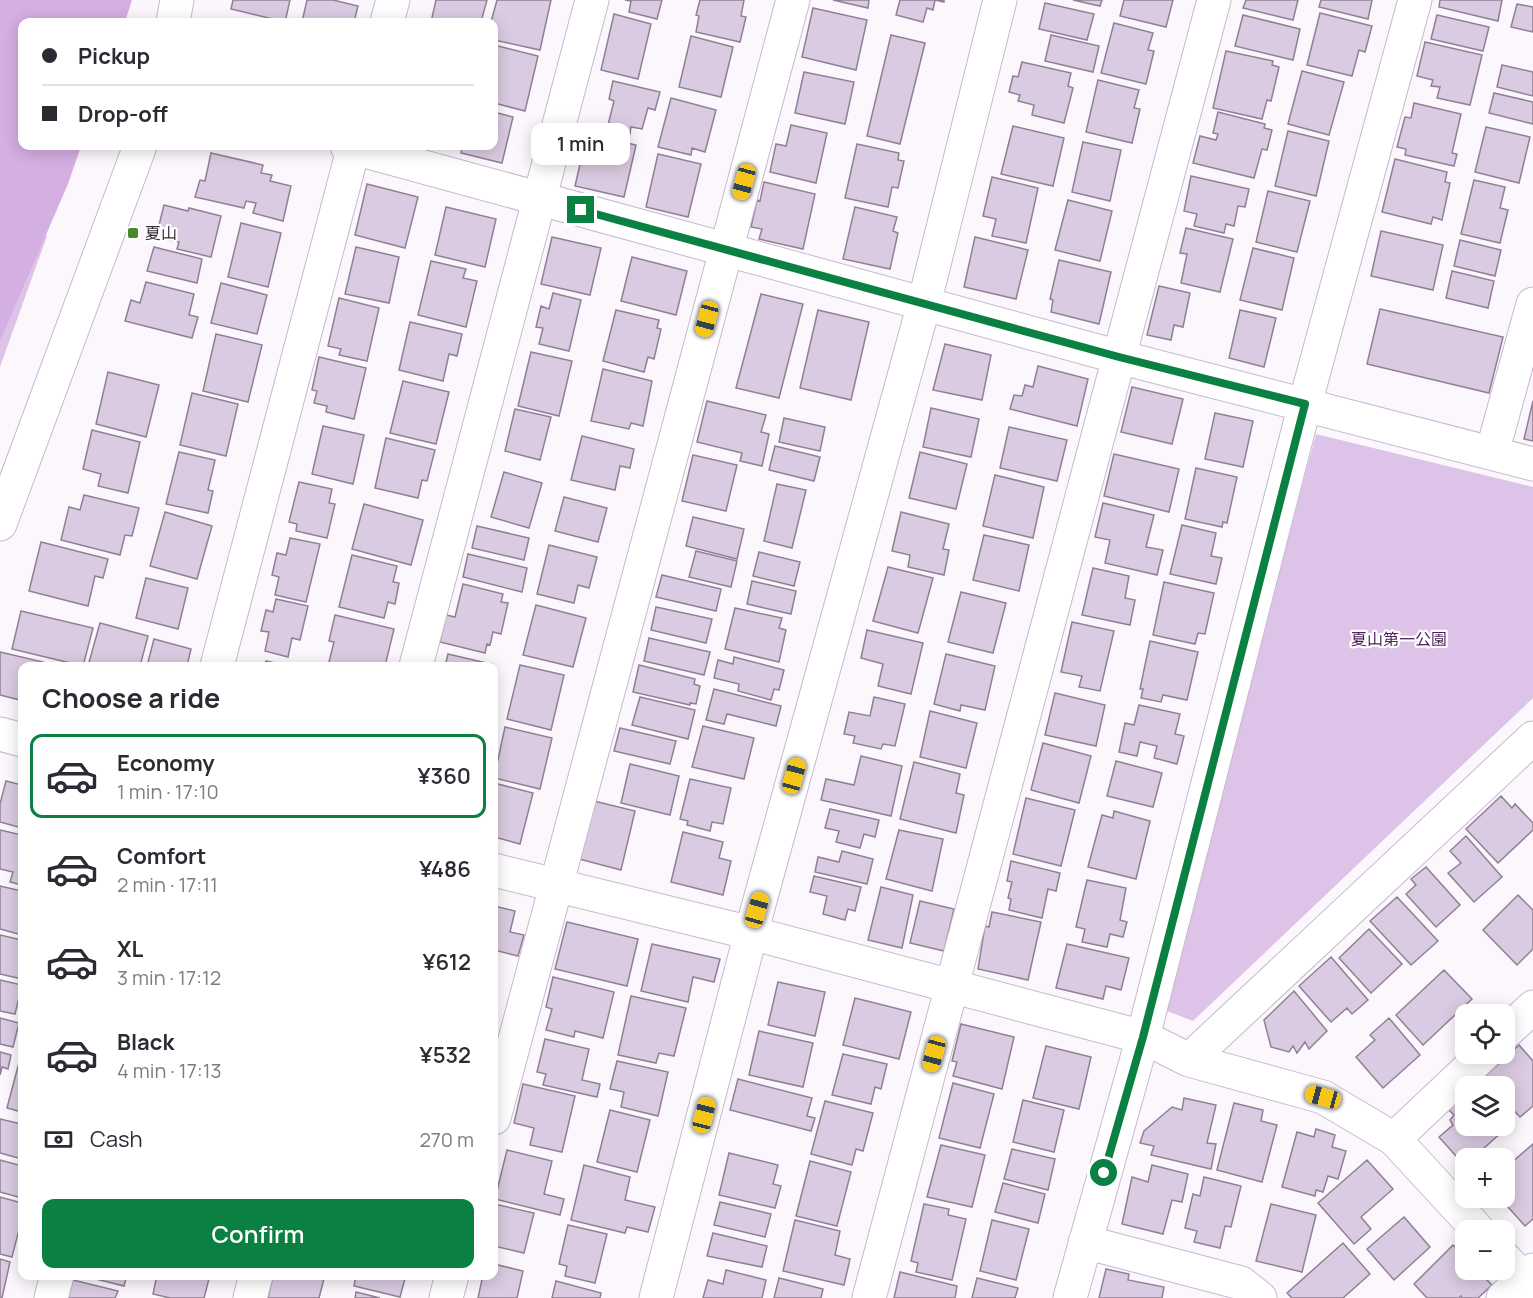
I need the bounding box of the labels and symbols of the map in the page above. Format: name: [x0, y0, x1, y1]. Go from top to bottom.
callout: 1 min: [532, 123, 630, 165]
car: [731, 162, 757, 202]
route end: [567, 196, 594, 223]
place label: 夏山: [145, 222, 177, 244]
marker: 夏山: [126, 226, 140, 240]
car: [694, 299, 720, 339]
park label: 夏山第一公園: [1351, 628, 1447, 650]
car: [781, 756, 807, 796]
car: [743, 890, 771, 930]
car: [921, 1034, 947, 1074]
car: [1303, 1084, 1343, 1110]
car: [691, 1095, 717, 1135]
route start: [1090, 1159, 1117, 1186]

